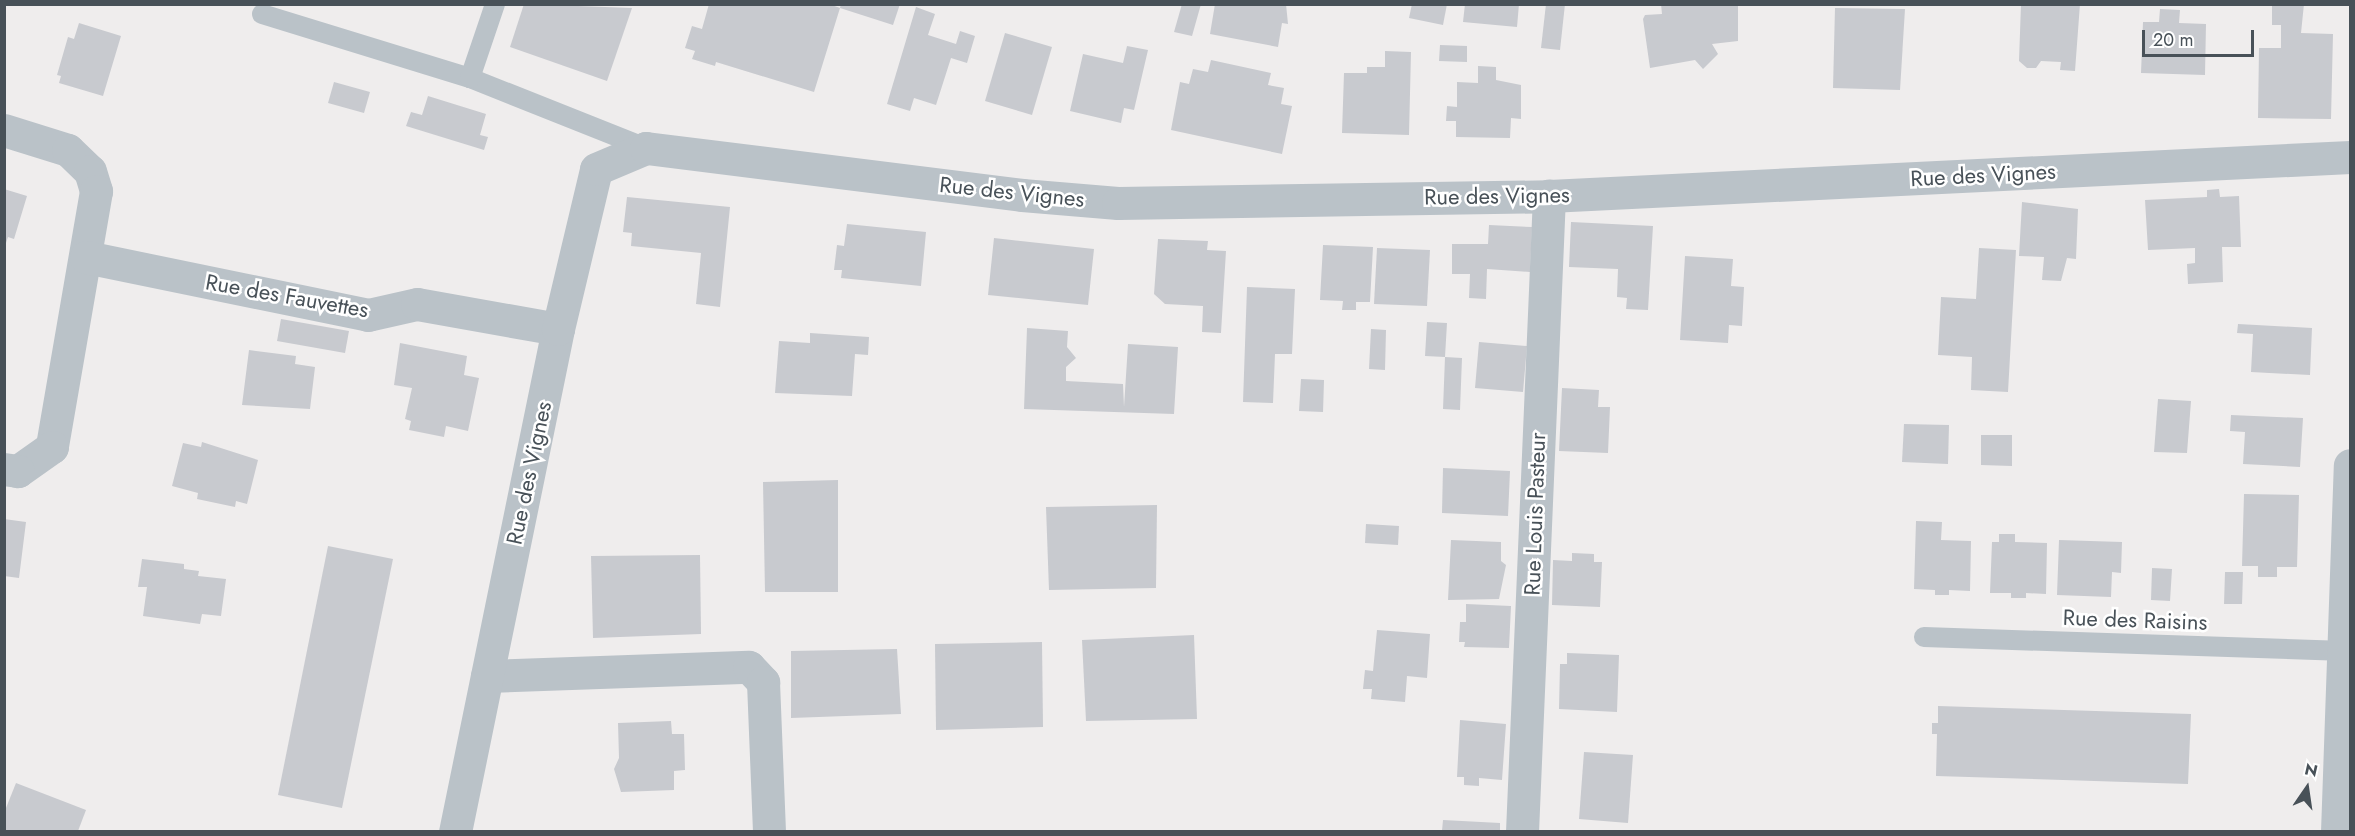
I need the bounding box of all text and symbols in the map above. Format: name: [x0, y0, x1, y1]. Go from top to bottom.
scale bar: [2145, 18, 2258, 56]
text: 20 m: [2153, 27, 2193, 53]
street label: Rue des Vignes: [1910, 158, 2056, 192]
street label: Rue des Vignes: [938, 171, 1086, 213]
street label: Rue des Vignes: [1424, 182, 1570, 210]
street label: Rue des Fauvettes: [203, 269, 371, 323]
street label: Rue des Vignes: [501, 399, 557, 547]
street label: Rue Louis Pasteur: [1519, 432, 1551, 596]
street label: Rue des Raisins: [2062, 604, 2208, 636]
text: N: [2302, 757, 2320, 783]
north arrow: [2277, 758, 2337, 818]

